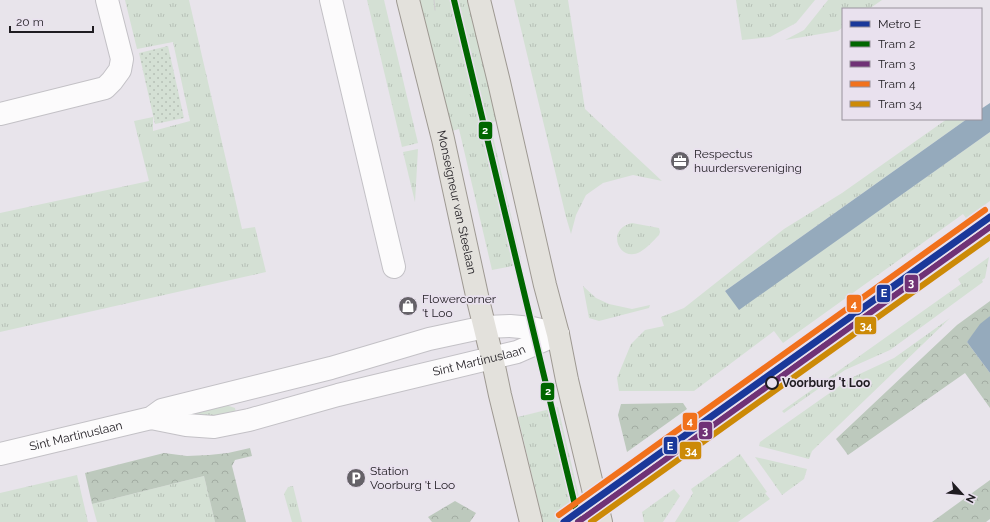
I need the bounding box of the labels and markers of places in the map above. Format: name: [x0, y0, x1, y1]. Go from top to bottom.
place label: Respectus huurdersvereniging: [694, 147, 802, 175]
office icon: Respectus huurdersvereniging: [669, 150, 691, 172]
place label: Flowercorner 't Loo: [422, 292, 497, 320]
shop icon: Flowercorner 't Loo: [397, 295, 419, 317]
marker: Voorburg 't Loo: [765, 376, 779, 390]
place label: Voorburg 't Loo: [782, 376, 870, 390]
place label: Station Voorburg 't Loo: [370, 464, 455, 492]
parking icon: Station Voorburg 't Loo: [345, 467, 367, 489]

